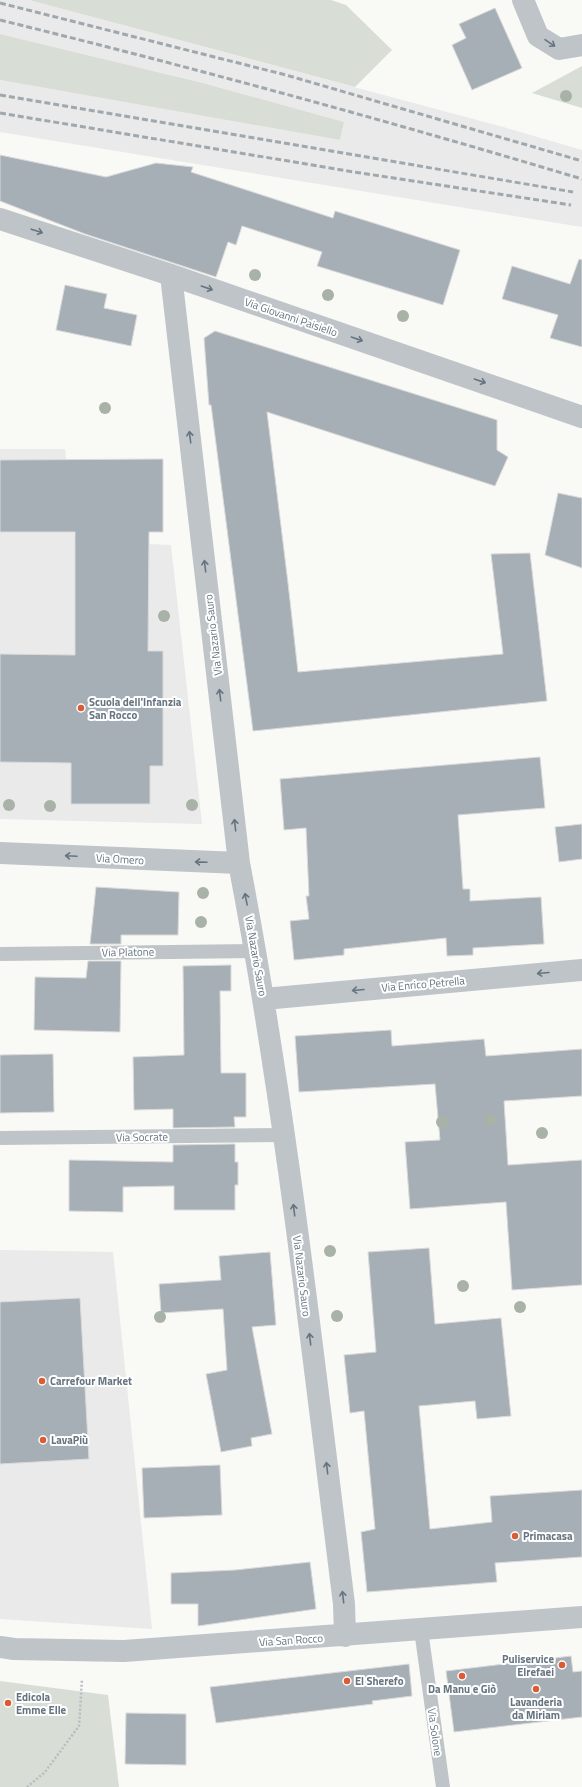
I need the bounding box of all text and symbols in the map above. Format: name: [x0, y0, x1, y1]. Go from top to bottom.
one-way arrow: [544, 40, 556, 48]
one-way arrow: [30, 228, 43, 235]
one-way arrow: [201, 285, 214, 292]
street label: Via Giovanni Paisiello: [242, 294, 340, 340]
one-way arrow: [350, 336, 363, 343]
one-way arrow: [473, 378, 485, 386]
one-way arrow: [186, 431, 193, 444]
one-way arrow: [201, 560, 209, 573]
street label: Via Nazario Sauro: [200, 593, 226, 676]
one-way arrow: [216, 689, 224, 702]
place label: Scuola dell'Infanzia San Rocco: [89, 694, 182, 723]
marker: Scuola dell'Infanzia San Rocco: [76, 703, 86, 713]
one-way arrow: [231, 819, 239, 832]
street label: Via Omero: [95, 850, 145, 868]
one-way arrow: [65, 853, 78, 860]
one-way arrow: [195, 858, 208, 866]
one-way arrow: [242, 893, 250, 906]
street label: Via Nazario Sauro: [241, 914, 271, 998]
street label: Via Platone: [102, 944, 155, 960]
one-way arrow: [537, 970, 550, 977]
street label: Via Enrico Petrella: [381, 972, 466, 996]
one-way arrow: [352, 987, 365, 994]
street label: Via Socrate: [116, 1129, 169, 1145]
one-way arrow: [290, 1204, 298, 1217]
street label: Via Nazario Sauro: [289, 1235, 315, 1318]
one-way arrow: [306, 1333, 314, 1346]
place label: Carrefour Market: [50, 1373, 132, 1389]
marker: Carrefour Market: [37, 1376, 47, 1386]
place label: LavaPiù: [51, 1432, 88, 1448]
marker: LavaPiù: [38, 1435, 48, 1445]
one-way arrow: [323, 1462, 330, 1475]
place label: Primacasa: [523, 1528, 573, 1544]
marker: Primacasa: [510, 1531, 520, 1541]
one-way arrow: [339, 1591, 347, 1604]
street label: Via San Rocco: [258, 1630, 324, 1650]
place label: Puliservice Elrefaei: [502, 1651, 554, 1680]
marker: Puliservice Elrefaei: [557, 1660, 567, 1670]
marker: Da Manu e Giò: [457, 1671, 467, 1681]
place label: El Sherefo: [355, 1673, 404, 1689]
marker: El Sherefo: [342, 1676, 352, 1686]
place label: Da Manu e Giò: [428, 1681, 496, 1697]
marker: Lavanderia da Miriam: [531, 1684, 541, 1694]
place label: Edicola Emme Elle: [16, 1689, 67, 1718]
place label: Lavanderia da Miriam: [510, 1694, 562, 1723]
marker: Edicola Emme Elle: [3, 1698, 13, 1708]
street label: Via Solone: [424, 1707, 446, 1757]

